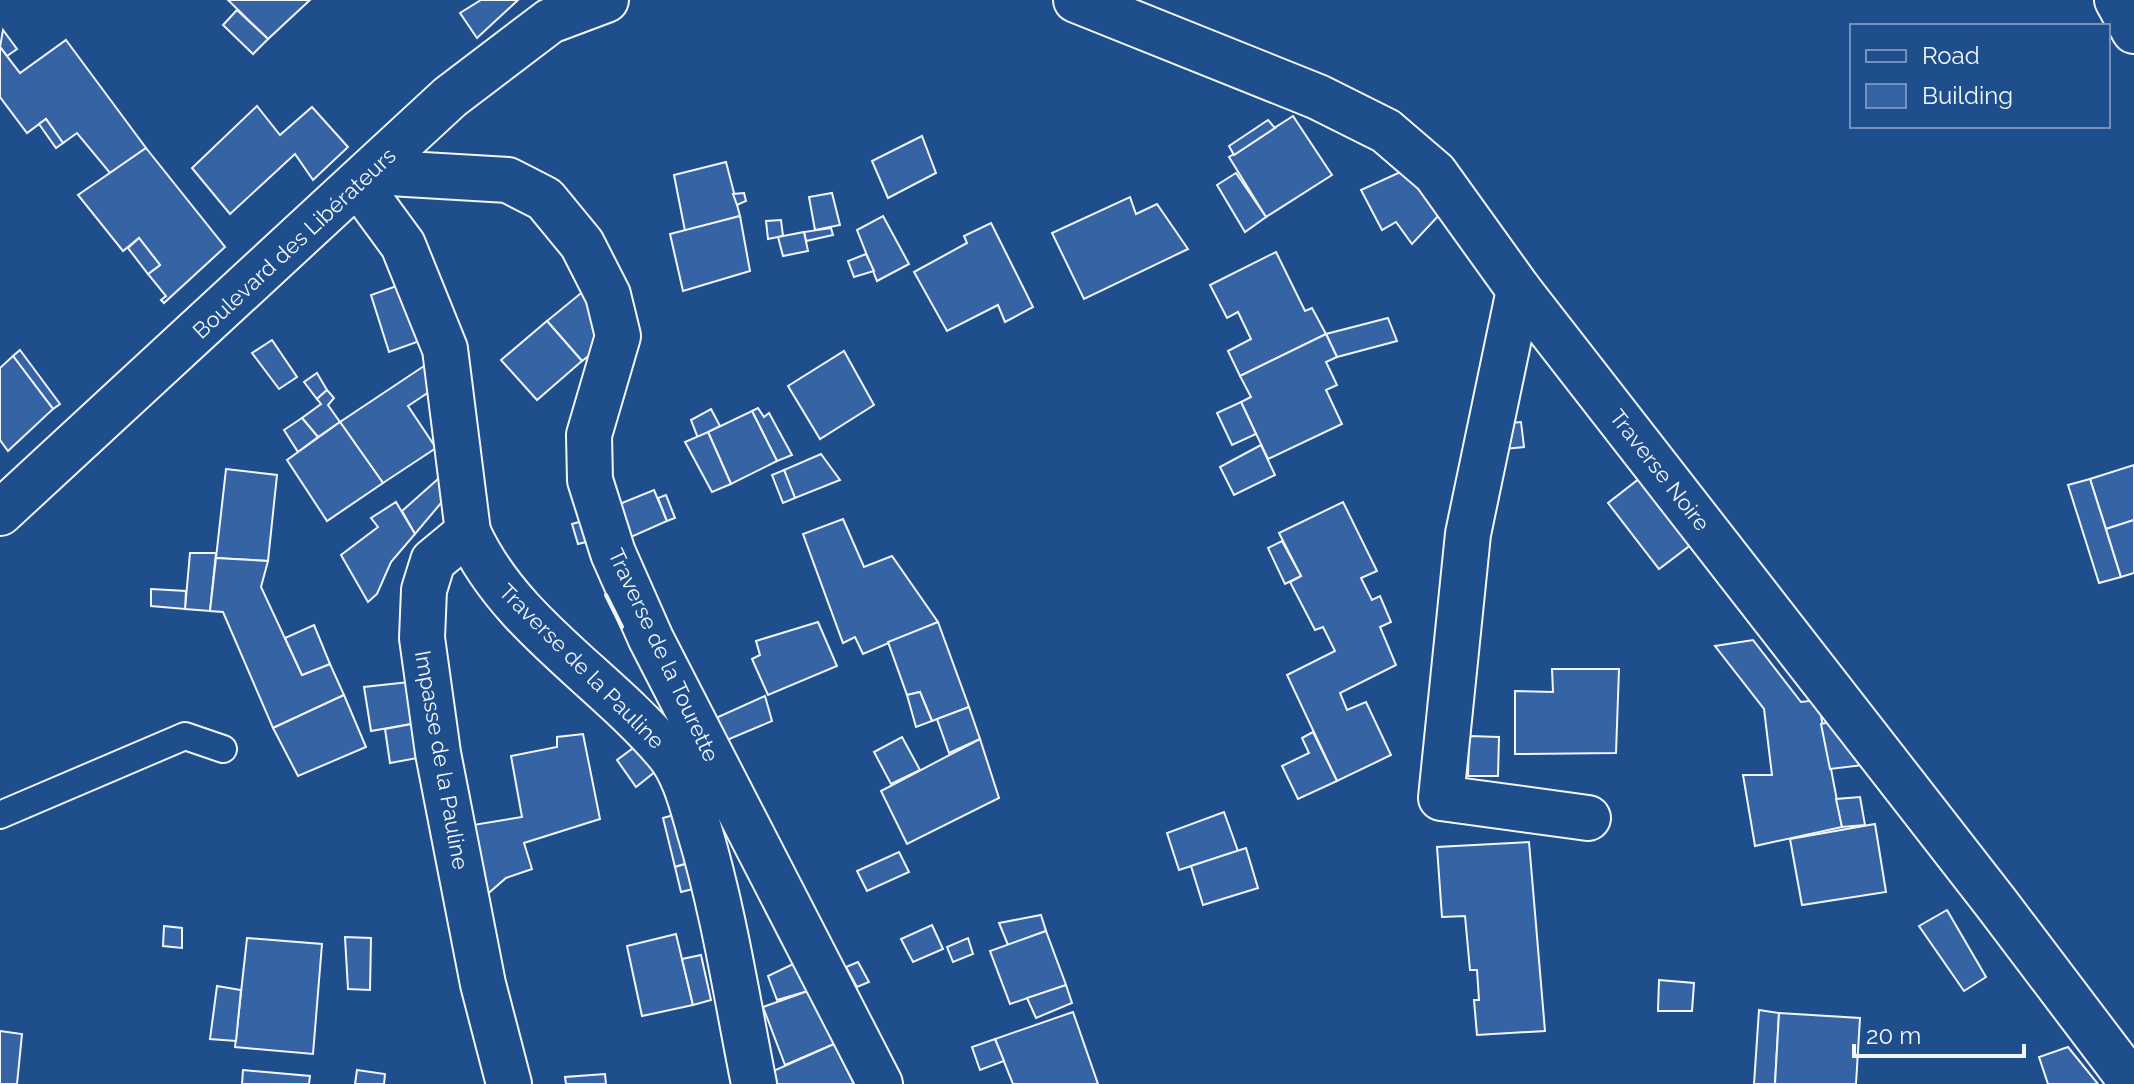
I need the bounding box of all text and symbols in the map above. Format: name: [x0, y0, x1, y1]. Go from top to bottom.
legend: [1850, 24, 2110, 128]
text: Road: [1922, 41, 1980, 70]
text: Building: [1922, 81, 2013, 110]
street label: Boulevard des Libérateurs: [187, 142, 401, 344]
street label: Traverse Noire: [1605, 404, 1715, 536]
street label: Traverse de la Tourette: [603, 544, 725, 766]
street label: Traverse de la Pauline: [494, 578, 670, 754]
street label: Impasse de la Pauline: [410, 648, 474, 872]
scale bar: [1854, 1008, 2024, 1058]
text: 20 m: [1866, 1021, 1921, 1050]

